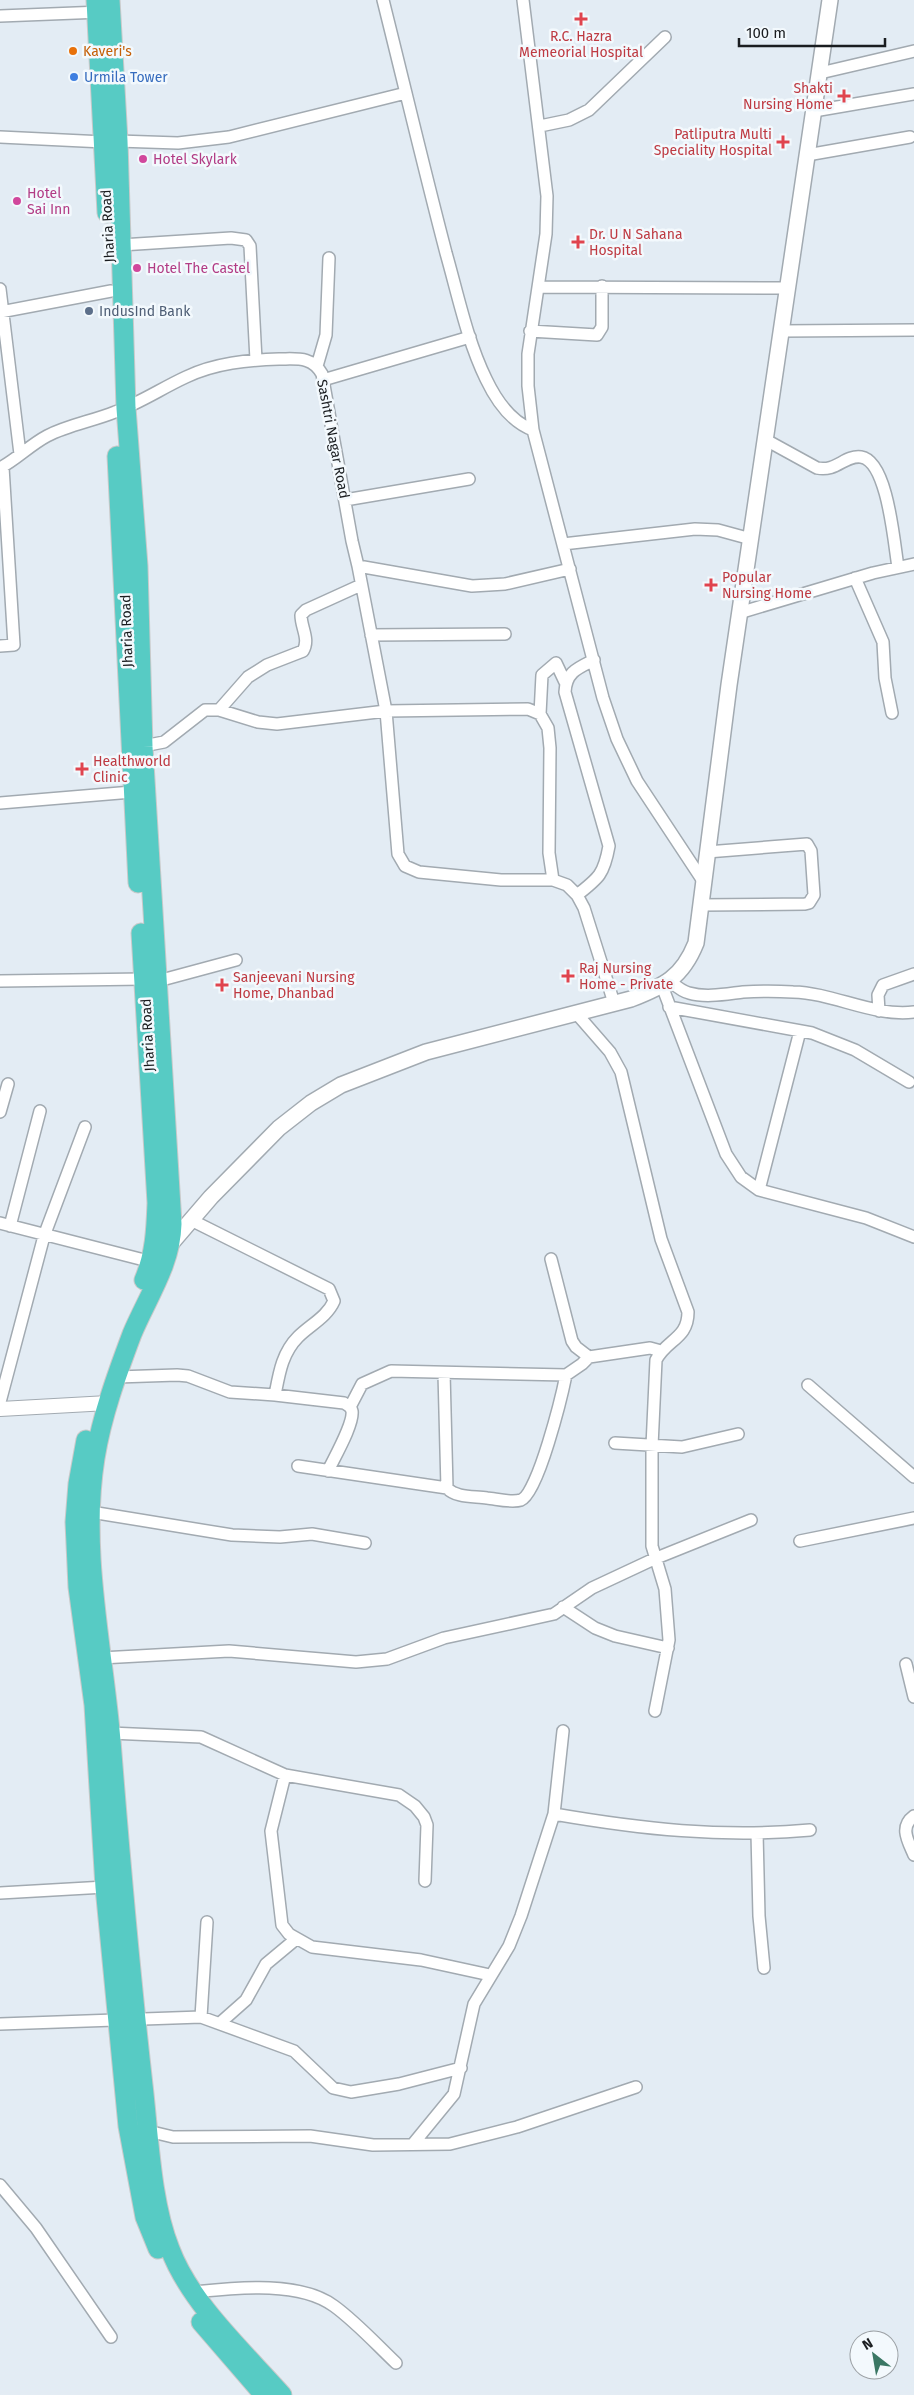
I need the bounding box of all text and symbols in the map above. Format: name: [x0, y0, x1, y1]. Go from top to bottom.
marker: R.C. Hazra Memeorial Hospital: [574, 12, 588, 26]
scale bar: [739, 15, 885, 47]
text: 100 m: [746, 24, 786, 42]
place label: R.C. Hazra Memeorial Hospital: [519, 28, 643, 61]
place label: Kaveri's: [83, 43, 132, 60]
marker: Kaveri's: [67, 45, 79, 57]
place label: Urmila Tower: [84, 69, 168, 86]
marker: Urmila Tower: [68, 71, 80, 83]
place label: Shakti Nursing Home: [743, 80, 833, 113]
marker: Shakti Nursing Home: [837, 89, 851, 103]
place label: Patliputra Multi Speciality Hospital: [654, 126, 772, 159]
marker: Patliputra Multi Speciality Hospital: [776, 135, 790, 149]
place label: Hotel Skylark: [153, 151, 238, 168]
marker: Hotel Skylark: [137, 153, 149, 165]
place label: Hotel Sai Inn: [27, 185, 70, 218]
street label: Jharia Road: [98, 189, 118, 263]
marker: Hotel Sai Inn: [11, 195, 23, 207]
place label: Dr. U N Sahana Hospital: [589, 226, 683, 259]
marker: Dr. U N Sahana Hospital: [571, 235, 585, 249]
place label: Hotel The Castel: [147, 260, 250, 277]
marker: Hotel The Castel: [131, 262, 143, 274]
place label: IndusInd Bank: [99, 303, 191, 320]
marker: IndusInd Bank: [83, 305, 95, 317]
street label: Sashtri Nagar Road: [313, 378, 353, 500]
place label: Popular Nursing Home: [722, 569, 812, 602]
marker: Popular Nursing Home: [704, 578, 718, 592]
street label: Jharia Road: [117, 594, 137, 668]
place label: Healthworld Clinic: [93, 753, 171, 786]
marker: Healthworld Clinic: [75, 762, 89, 776]
place label: Raj Nursing Home - Private: [579, 960, 673, 993]
place label: Sanjeevani Nursing Home, Dhanbad: [233, 969, 355, 1002]
marker: Raj Nursing Home - Private: [561, 969, 575, 983]
marker: Sanjeevani Nursing Home, Dhanbad: [215, 978, 229, 992]
street label: Jharia Road: [138, 998, 158, 1072]
north arrow: [849, 2330, 899, 2380]
text: N: [859, 2335, 876, 2354]

